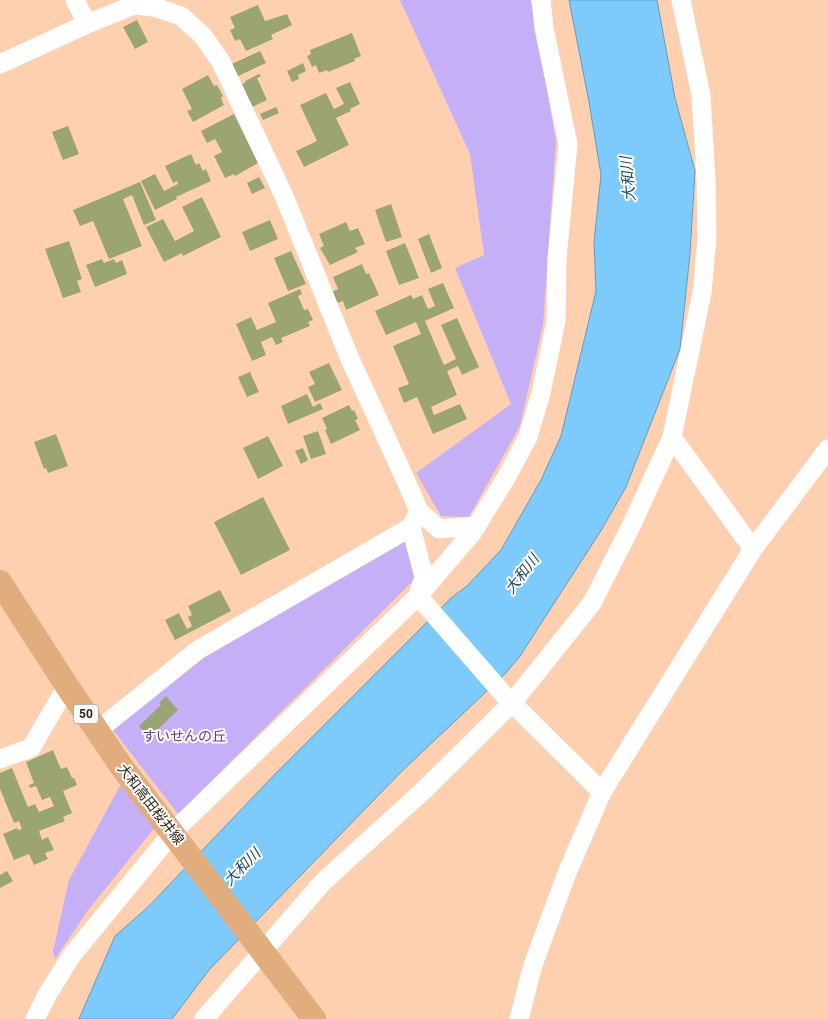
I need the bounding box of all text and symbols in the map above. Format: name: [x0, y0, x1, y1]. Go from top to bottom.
water label: 大和川: [617, 154, 639, 202]
water label: 大和川: [501, 549, 544, 597]
road number: 50: [74, 704, 98, 724]
park label: すいせんの丘: [142, 728, 226, 744]
street label: 大和高田桜井線: [115, 760, 187, 848]
water label: 大和川: [220, 843, 266, 889]

